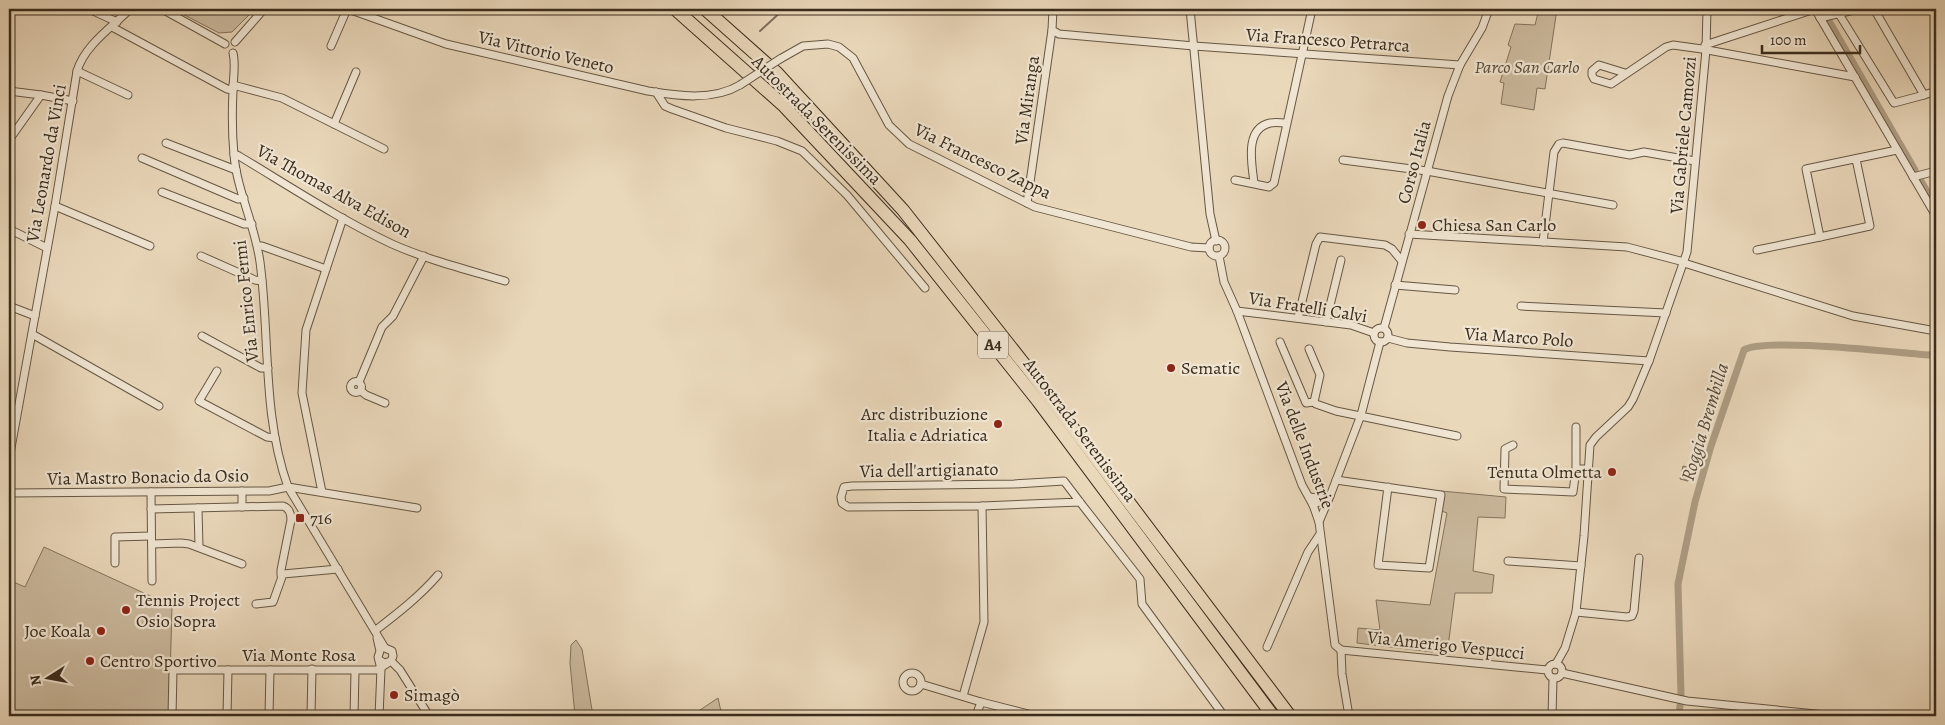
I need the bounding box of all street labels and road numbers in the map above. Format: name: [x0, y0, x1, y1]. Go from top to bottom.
street label: Via Francesco Petrarca: [1244, 22, 1411, 58]
street label: Via Vittorio Veneto: [475, 25, 616, 79]
street label: Autostrada Serenissima: [746, 49, 888, 191]
street label: Via Miranga: [1009, 53, 1045, 147]
street label: Via Gabriele Camozzi: [1664, 55, 1702, 216]
street label: Via Leonardo da Vinci: [20, 82, 72, 245]
street label: Via Francesco Zappa: [910, 117, 1056, 205]
street label: Corso Italia: [1391, 117, 1437, 206]
street label: Via Thomas Alva Edison: [251, 138, 416, 244]
street label: Via Enrico Fermi: [228, 239, 264, 364]
street label: Via Fratelli Calvi: [1246, 286, 1369, 328]
street label: Via Marco Polo: [1463, 321, 1574, 353]
road number: A4: [978, 332, 1008, 358]
street label: Autostrada Serenissima: [1017, 352, 1142, 507]
street label: Via delle Industrie: [1269, 377, 1340, 512]
street label: Via dell'artigianato: [858, 457, 999, 483]
street label: Via Mastro Bonacio da Osio: [46, 463, 249, 491]
street label: Via Amerigo Vespucci: [1365, 625, 1526, 665]
street label: Via Monte Rosa: [241, 643, 356, 667]

